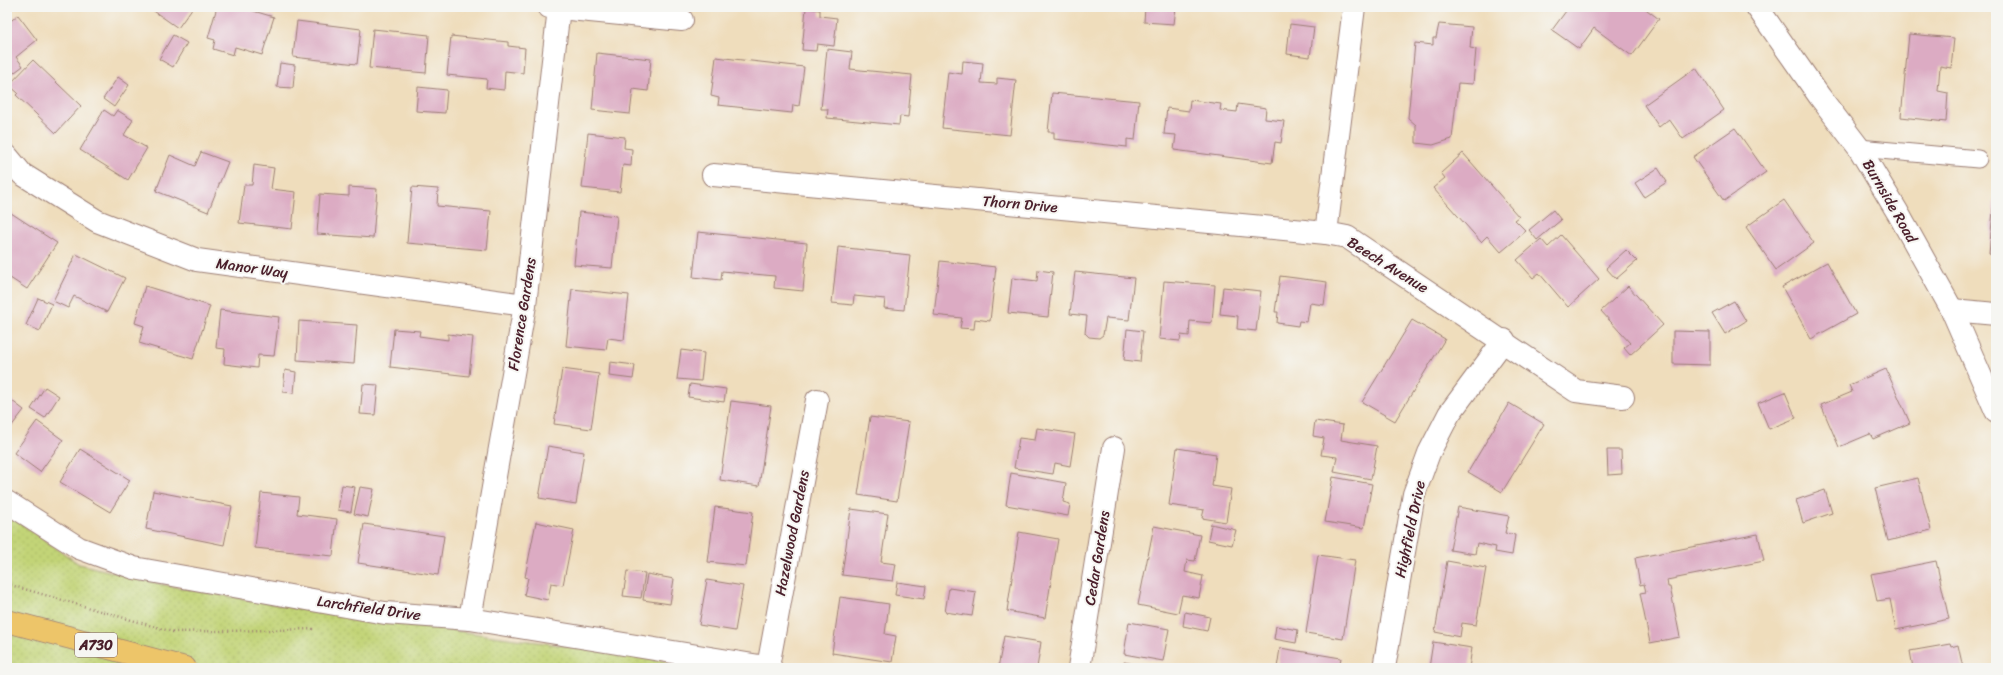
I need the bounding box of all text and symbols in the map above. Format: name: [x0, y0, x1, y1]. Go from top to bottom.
street label: Burnside Road: [1855, 154, 1925, 249]
street label: Thorn Drive: [981, 188, 1059, 220]
street label: Beech Avenue: [1342, 230, 1434, 301]
street label: Manor Way: [214, 250, 290, 286]
street label: Florence Gardens: [500, 255, 544, 372]
street label: Hazelwood Gardens: [767, 468, 817, 598]
street label: Highfield Drive: [1387, 478, 1433, 580]
street label: Cedar Gardens: [1077, 508, 1117, 607]
street label: Larchfield Drive: [315, 588, 423, 628]
road number: A730: [75, 633, 117, 657]

